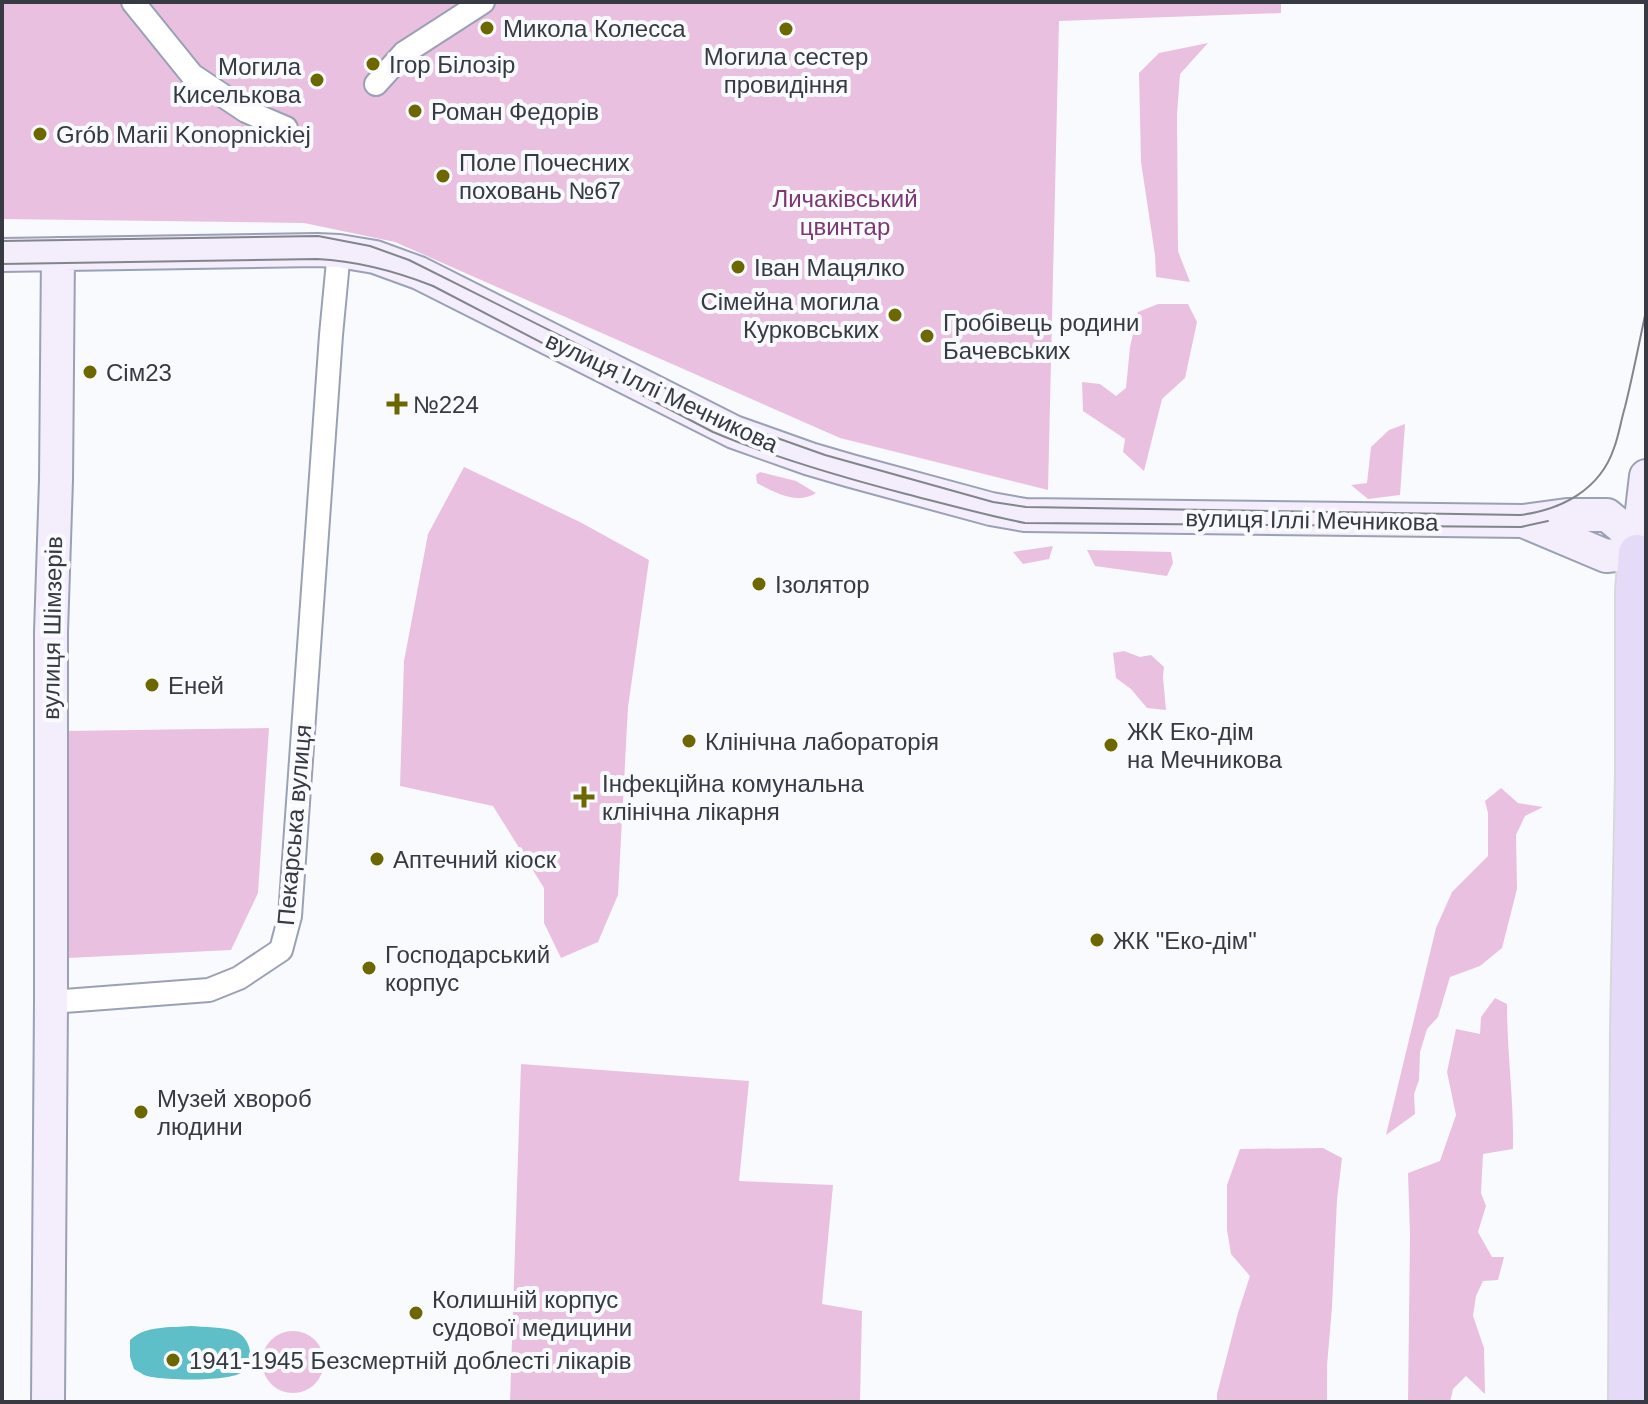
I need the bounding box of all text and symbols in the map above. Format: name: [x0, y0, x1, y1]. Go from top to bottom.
place label: Микола Колесса: [503, 15, 686, 42]
marker: Микола Колесса: [478, 19, 496, 37]
marker: Могила сестер провидіння: [777, 20, 795, 38]
place label: Могила сестер провидіння: [704, 43, 868, 98]
place label: Ігор Білозір: [389, 51, 515, 78]
place label: Могила Киселькова: [173, 53, 302, 108]
marker: Ігор Білозір: [364, 55, 382, 73]
marker: Могила Киселькова: [308, 71, 326, 89]
place label: Роман Федорів: [431, 98, 599, 125]
marker: Роман Федорів: [406, 102, 424, 120]
place label: Grób Marii Konopnickiej: [56, 121, 311, 148]
marker: Grób Marii Konopnickiej: [31, 125, 49, 143]
place label: Поле Почесних поховань №67: [459, 149, 630, 204]
marker: Поле Почесних поховань №67: [434, 167, 452, 185]
park label: Личаківський цвинтар: [772, 185, 918, 240]
place label: Іван Мацялко: [754, 254, 905, 281]
marker: Іван Мацялко: [729, 258, 747, 276]
place label: Сімейна могила Курковських: [700, 288, 880, 343]
marker: Сімейна могила Курковських: [886, 306, 904, 324]
place label: Гробівець родини Бачевських: [943, 309, 1139, 364]
street label: вулиця Іллі Мечникова: [542, 326, 783, 458]
marker: Гробівець родини Бачевських: [918, 327, 936, 345]
place label: Сім23: [106, 359, 172, 386]
marker: Сім23: [81, 363, 99, 381]
place label: №224: [413, 391, 479, 418]
marker: №224: [388, 395, 406, 413]
street label: вулиця Іллі Мечникова: [1185, 504, 1439, 536]
street label: вулиця Шімзерів: [37, 536, 67, 720]
place label: Ізолятор: [775, 571, 870, 598]
marker: Ізолятор: [750, 575, 768, 593]
place label: Еней: [168, 672, 224, 699]
marker: Еней: [143, 676, 161, 694]
place label: ЖК Еко-дім на Мечникова: [1127, 718, 1283, 773]
street label: Пекарська вулиця: [272, 723, 316, 927]
place label: Клінічна лабораторія: [705, 728, 939, 755]
marker: Клінічна лабораторія: [680, 732, 698, 750]
marker: ЖК Еко-дім на Мечникова: [1102, 736, 1120, 754]
place label: Інфекційна комунальна клінічна лікарня: [602, 770, 865, 825]
marker: Інфекційна комунальна клінічна лікарня: [573, 786, 595, 808]
place label: Аптечний кіоск: [393, 846, 557, 873]
marker: Аптечний кіоск: [368, 850, 386, 868]
place label: ЖК "Еко-дім": [1113, 927, 1257, 954]
marker: ЖК "Еко-дім": [1088, 931, 1106, 949]
place label: Господарський корпус: [385, 941, 550, 996]
marker: Господарський корпус: [360, 959, 378, 977]
place label: Музей хвороб людини: [157, 1085, 312, 1140]
marker: Музей хвороб людини: [132, 1103, 150, 1121]
place label: Колишній корпус судової медицини: [432, 1286, 632, 1341]
marker: Колишній корпус судової медицини: [407, 1304, 425, 1322]
place label: 1941-1945 Безсмертній доблесті лікарів: [189, 1347, 632, 1374]
marker: 1941-1945 Безсмертній доблесті лікарів: [164, 1351, 182, 1369]

